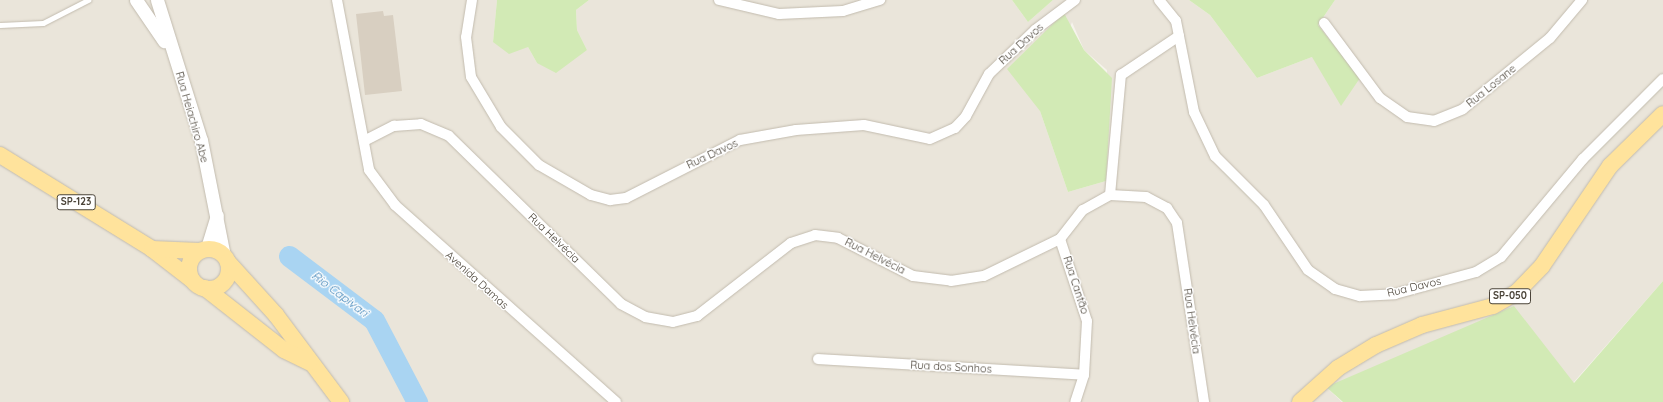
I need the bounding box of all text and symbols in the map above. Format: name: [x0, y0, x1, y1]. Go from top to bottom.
street label: Rua Davos: [996, 21, 1046, 67]
street label: Rua Losane: [1463, 62, 1519, 110]
street label: Rua Heiachiro Abe: [173, 70, 211, 164]
street label: Rua Davos: [684, 136, 740, 172]
road number: SP-123: [56, 194, 96, 210]
street label: Rua Helvécia: [526, 210, 582, 266]
street label: Rua Helvécia: [842, 235, 908, 277]
street label: Avenida Damas: [443, 248, 511, 312]
street label: Rua Cantão: [1060, 254, 1092, 316]
water label: Rio Capivari: [309, 268, 371, 320]
street label: Rua Davos: [1386, 274, 1442, 300]
street label: Rua Helvécia: [1181, 287, 1203, 355]
road number: SP-050: [1489, 288, 1531, 304]
street label: Rua dos Sonhos: [910, 358, 992, 376]

